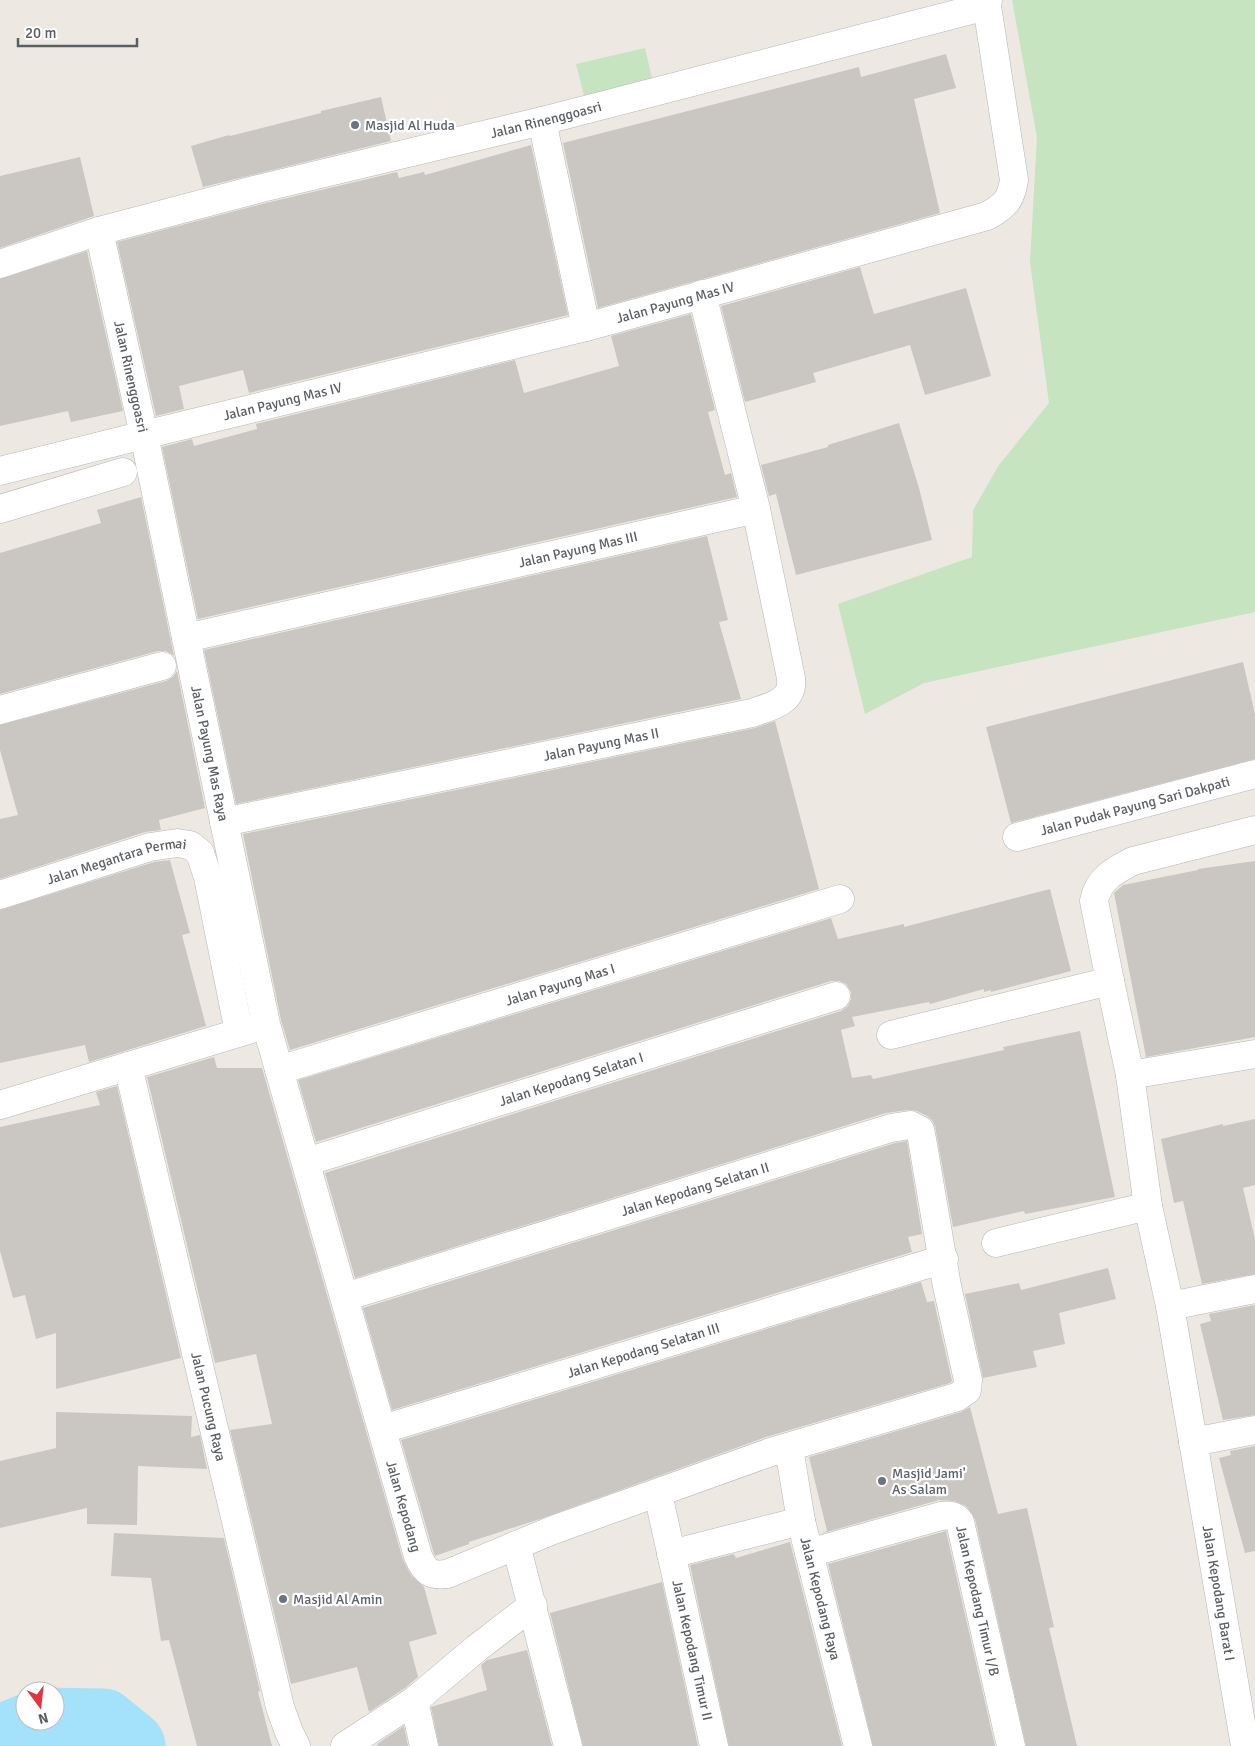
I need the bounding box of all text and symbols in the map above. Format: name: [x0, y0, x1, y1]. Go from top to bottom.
scale bar: [18, 15, 136, 47]
text: 20 m: [25, 24, 56, 42]
street label: Jalan Rinenggoasri: [489, 98, 604, 142]
place label: Masjid Al Huda: [365, 117, 455, 134]
marker: Masjid Al Huda: [349, 119, 361, 131]
street label: Jalan Payung Mas IV: [614, 278, 736, 327]
street label: Jalan Rinenggoasri: [110, 319, 151, 434]
street label: Jalan Payung Mas IV: [221, 379, 344, 424]
street label: Jalan Payung Mas III: [517, 528, 640, 571]
street label: Jalan Payung Mas Raya: [187, 684, 232, 823]
street label: Jalan Payung Mas II: [542, 724, 661, 765]
street label: Jalan Pudak Payung Sari Dakpati: [1038, 773, 1232, 839]
street label: Jalan Megantara Permai: [45, 835, 188, 888]
street label: Jalan Payung Mas I: [504, 960, 617, 1009]
street label: Jalan Kepodang Selatan I: [497, 1049, 646, 1110]
street label: Jalan Kepodang Selatan II: [619, 1159, 771, 1220]
street label: Jalan Kepodang Selatan III: [565, 1319, 722, 1382]
street label: Jalan Pucung Raya: [187, 1350, 229, 1463]
street label: Jalan Kepodang: [382, 1459, 424, 1554]
place label: Masjid Jami' As Salam: [892, 1465, 966, 1498]
marker: Masjid Jami' As Salam: [876, 1475, 888, 1487]
street label: Jalan Kepodang Timur I/B: [952, 1524, 1003, 1678]
street label: Jalan Kepodang Barat I: [1199, 1524, 1238, 1662]
street label: Jalan Kepodang Raya: [796, 1535, 844, 1662]
street label: Jalan Kepodang Timur II: [668, 1578, 716, 1722]
place label: Masjid Al Amin: [293, 1591, 383, 1608]
marker: Masjid Al Amin: [277, 1593, 289, 1605]
north arrow: [15, 1681, 65, 1731]
text: N: [36, 1709, 50, 1728]

